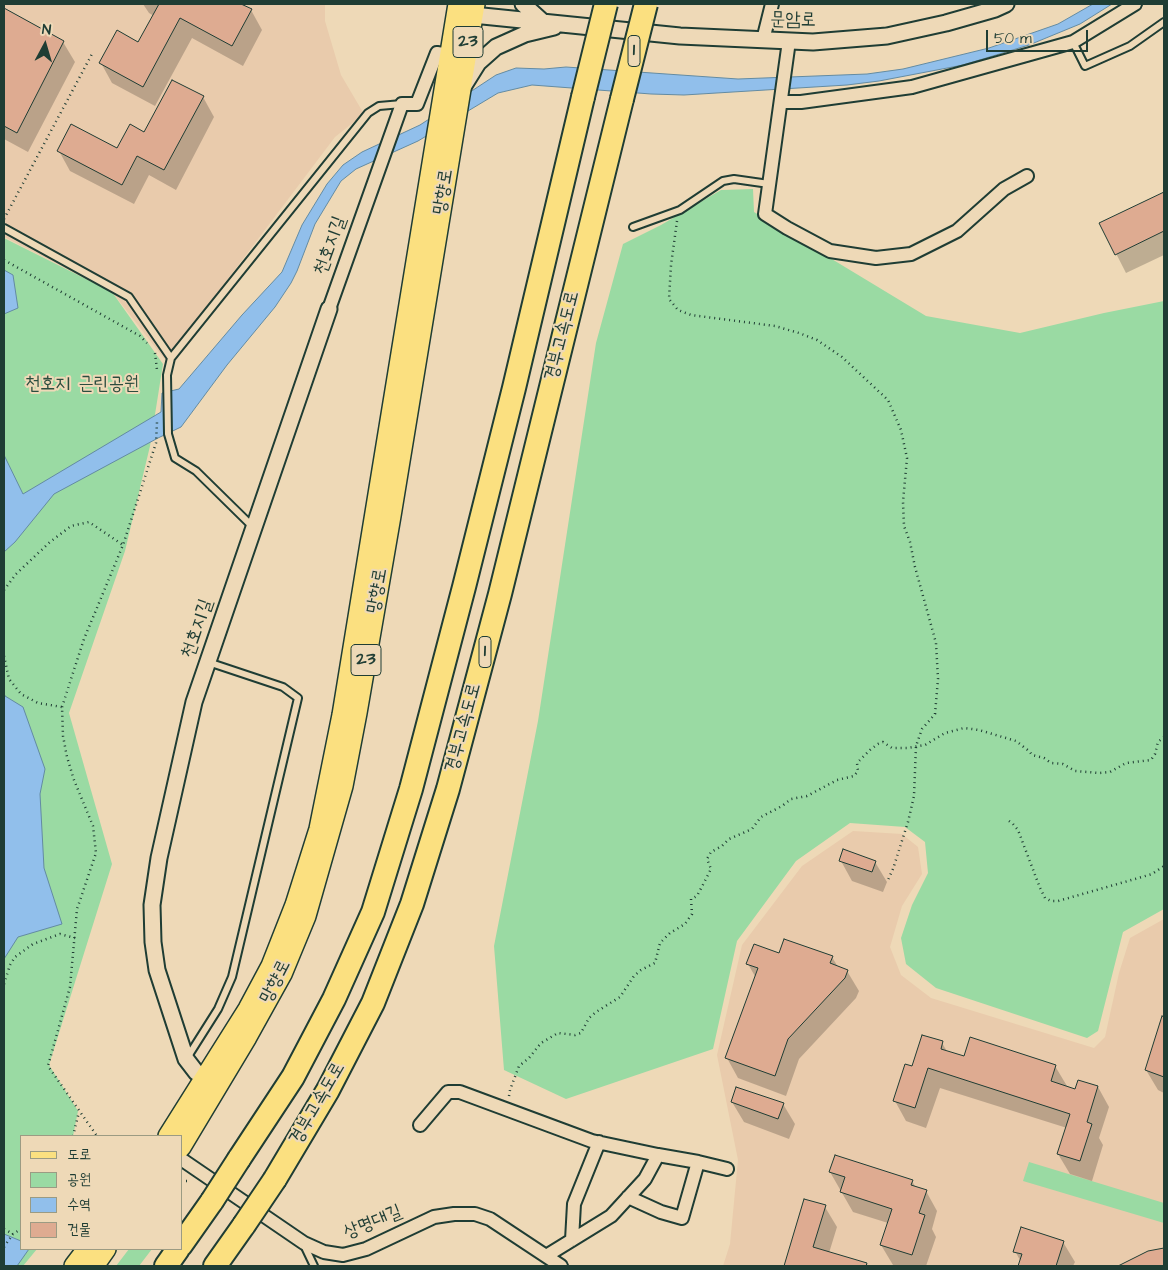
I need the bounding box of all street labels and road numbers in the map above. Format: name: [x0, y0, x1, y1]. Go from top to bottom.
street label: 문암로: [770, 9, 816, 33]
road number: 23: [453, 27, 483, 58]
road number: 1: [628, 36, 640, 66]
street label: 망향로: [429, 168, 459, 216]
street label: 천호지길: [310, 213, 352, 279]
street label: 경부고속도로: [541, 289, 585, 383]
street label: 망향로: [363, 566, 393, 616]
street label: 천호지길: [177, 596, 219, 662]
road number: 1: [479, 636, 491, 668]
road number: 23: [351, 644, 381, 676]
street label: 경부고속도로: [441, 681, 487, 775]
street label: 망향로: [255, 956, 297, 1008]
street label: 경부고속도로: [285, 1059, 351, 1149]
street label: 상명대길: [340, 1201, 406, 1245]

